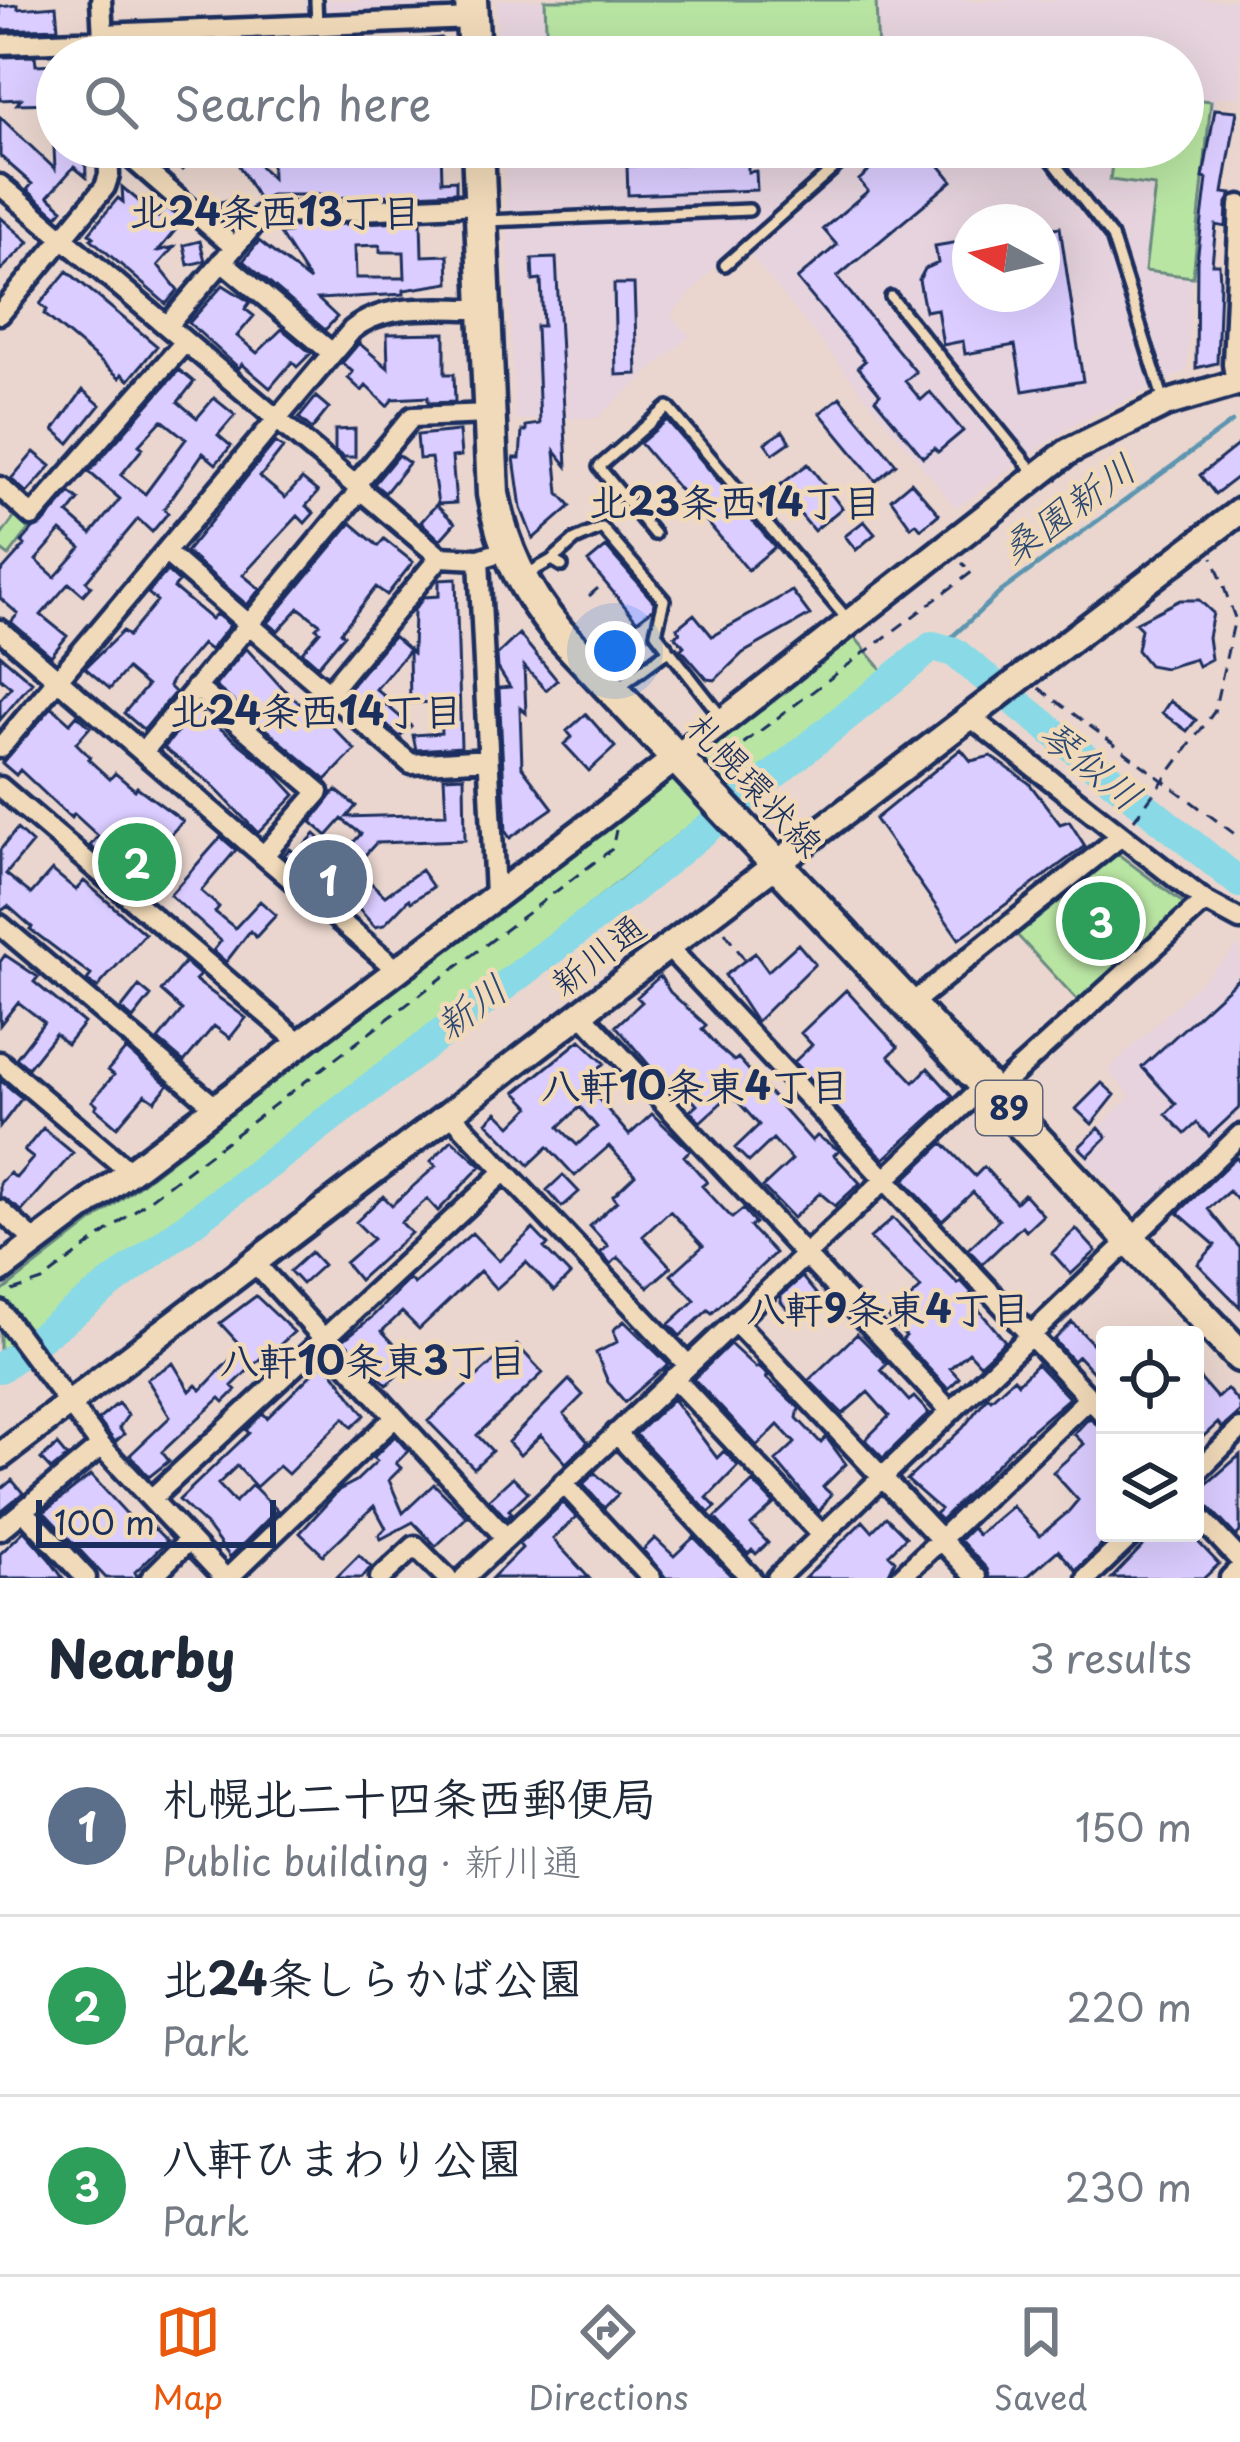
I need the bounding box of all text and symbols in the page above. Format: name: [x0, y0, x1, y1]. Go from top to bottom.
search box: [36, 36, 1204, 168]
text: Search here: [174, 68, 431, 136]
icon: search: [78, 69, 144, 135]
district label: 北24条西13丁目: [129, 180, 421, 239]
north arrow: [952, 204, 1060, 312]
water label: 桑園新川: [986, 437, 1147, 577]
district label: 北23条西14丁目: [588, 470, 882, 529]
your location: [585, 621, 645, 681]
district label: 北24条西14丁目: [169, 679, 463, 738]
street label: 札幌環状線: [675, 699, 838, 868]
water label: 琴似川: [1029, 703, 1157, 823]
pin: 2: [98, 817, 176, 907]
pin: 1: [289, 834, 367, 924]
pin: 3: [1062, 876, 1140, 966]
street label: 新川通: [538, 899, 656, 1008]
water label: 新川: [421, 958, 518, 1052]
district label: 八軒10条東4丁目: [541, 1054, 849, 1113]
road number: 89: [976, 1081, 1042, 1135]
district label: 八軒9条東4丁目: [746, 1277, 1030, 1336]
map controls: [1096, 1326, 1204, 1542]
button: locate: [1096, 1326, 1204, 1434]
district label: 八軒10条東3丁目: [219, 1329, 527, 1388]
button: layers: [1096, 1434, 1204, 1542]
scale bar: [36, 1494, 276, 1547]
text: 100 m: [54, 1496, 155, 1546]
text: Nearby: [48, 1618, 235, 1695]
text: 3 results: [1029, 1627, 1192, 1686]
text: 札幌北二十四条西郵便局: [162, 1762, 657, 1830]
text: 1: [78, 1796, 96, 1855]
text: 150 m: [1075, 1796, 1192, 1855]
text: Public building · 新川通: [162, 1830, 581, 1889]
text: 北24条しらかば公園: [162, 1942, 583, 2010]
text: 2: [73, 1976, 101, 2035]
text: 220 m: [1067, 1976, 1192, 2035]
text: Park: [162, 2010, 249, 2069]
text: 八軒ひまわり公園: [162, 2122, 522, 2190]
text: 3: [74, 2156, 100, 2215]
text: 230 m: [1065, 2156, 1192, 2215]
text: Park: [162, 2190, 249, 2249]
tab: Map: [153, 2299, 223, 2421]
tab: Directions: [528, 2299, 689, 2421]
tab: Saved: [994, 2299, 1087, 2421]

